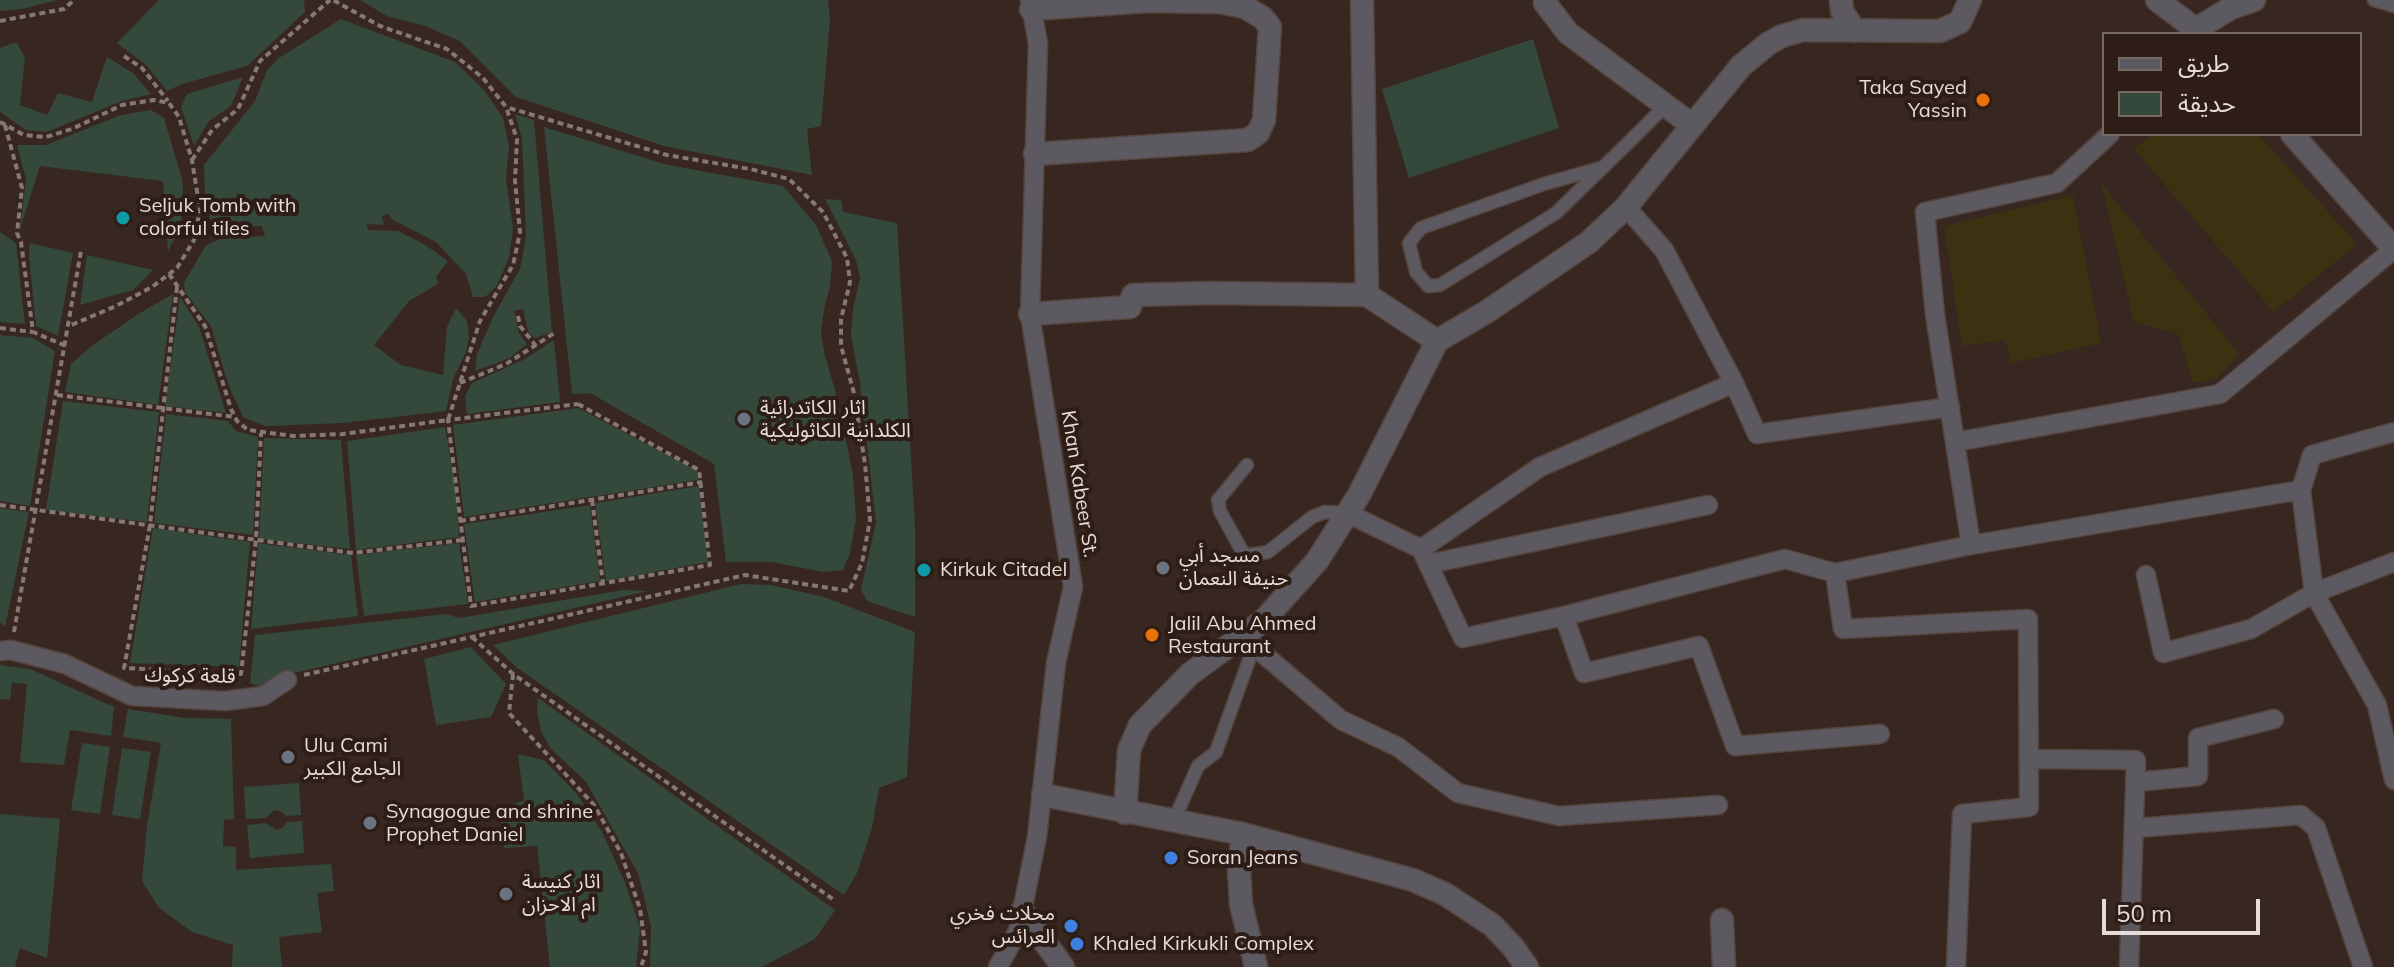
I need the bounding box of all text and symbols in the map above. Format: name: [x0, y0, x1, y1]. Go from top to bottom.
legend: [2102, 32, 2362, 136]
text: طريق: [2178, 48, 2230, 78]
place label: Taka Sayed Yassin: [1859, 76, 1967, 123]
text: حديقة: [2178, 88, 2236, 118]
marker: Taka Sayed Yassin: [1974, 91, 1992, 109]
place label: Seljuk Tomb with colorful tiles: [139, 194, 297, 241]
marker: Seljuk Tomb with colorful tiles: [114, 209, 132, 227]
place label: اثار الكاتدرائية الكلدانية الكاثوليكية: [760, 396, 911, 443]
street label: Khan Kabeer St.: [1056, 409, 1102, 559]
marker: اثار الكاتدرائية الكلدانية الكاثوليكية: [735, 410, 753, 428]
place label: مسجد أبي حنيفة النعمان: [1179, 544, 1288, 591]
place label: Kirkuk Citadel: [940, 558, 1067, 582]
marker: مسجد أبي حنيفة النعمان: [1154, 559, 1172, 577]
marker: Kirkuk Citadel: [915, 561, 933, 579]
place label: Jalil Abu Ahmed Restaurant: [1168, 612, 1316, 659]
marker: Jalil Abu Ahmed Restaurant: [1143, 626, 1161, 644]
street label: قلعة كركوك: [144, 663, 236, 689]
place label: Ulu Cami الجامع الكبير: [304, 734, 401, 781]
marker: Ulu Cami الجامع الكبير: [279, 748, 297, 766]
place label: Synagogue and shrine Prophet Daniel: [386, 800, 593, 847]
marker: Synagogue and shrine Prophet Daniel: [361, 814, 379, 832]
place label: Soran Jeans: [1187, 846, 1298, 870]
marker: Soran Jeans: [1162, 849, 1180, 867]
place label: اثار كنيسة ام الاحزان: [522, 870, 600, 917]
scale bar: [2106, 883, 2264, 933]
marker: اثار كنيسة ام الاحزان: [497, 885, 515, 903]
text: 50 m: [2116, 898, 2172, 928]
place label: محلات فخري العرائس: [950, 902, 1055, 949]
marker: محلات فخري العرائس: [1062, 917, 1080, 935]
place label: Khaled Kirkukli Complex: [1093, 932, 1314, 956]
marker: Khaled Kirkukli Complex: [1068, 935, 1086, 953]

